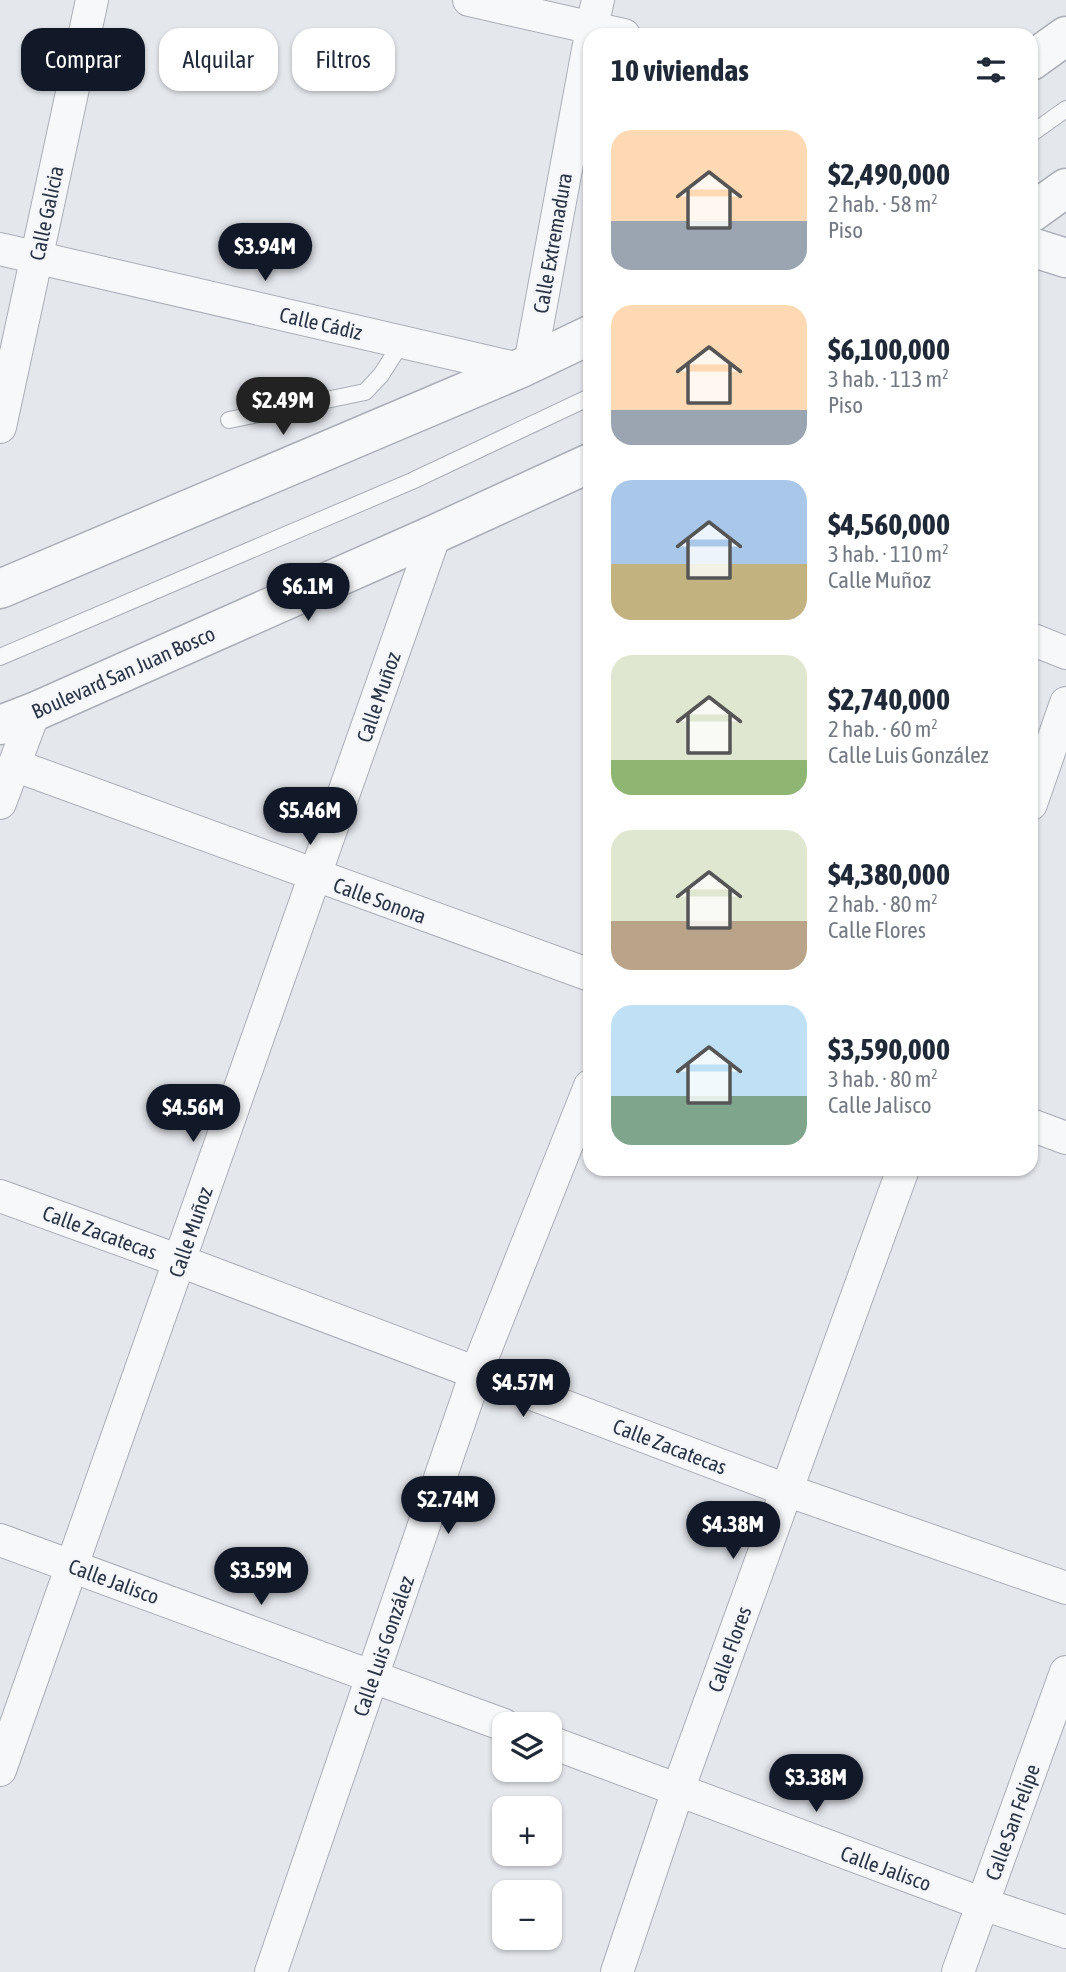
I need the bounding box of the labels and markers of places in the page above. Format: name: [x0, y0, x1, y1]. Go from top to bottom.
pin: $3.94M: [208, 224, 322, 283]
pin: $2.49M: [226, 378, 340, 437]
pin: $6.1M: [259, 564, 357, 623]
pin: $5.46M: [253, 788, 367, 847]
pin: $4.56M: [136, 1084, 250, 1144]
pin: $4.57M: [466, 1360, 580, 1419]
pin: $2.74M: [391, 1476, 505, 1536]
pin: $4.38M: [676, 1502, 790, 1561]
pin: $3.59M: [204, 1548, 318, 1607]
pin: $3.38M: [759, 1755, 873, 1814]

